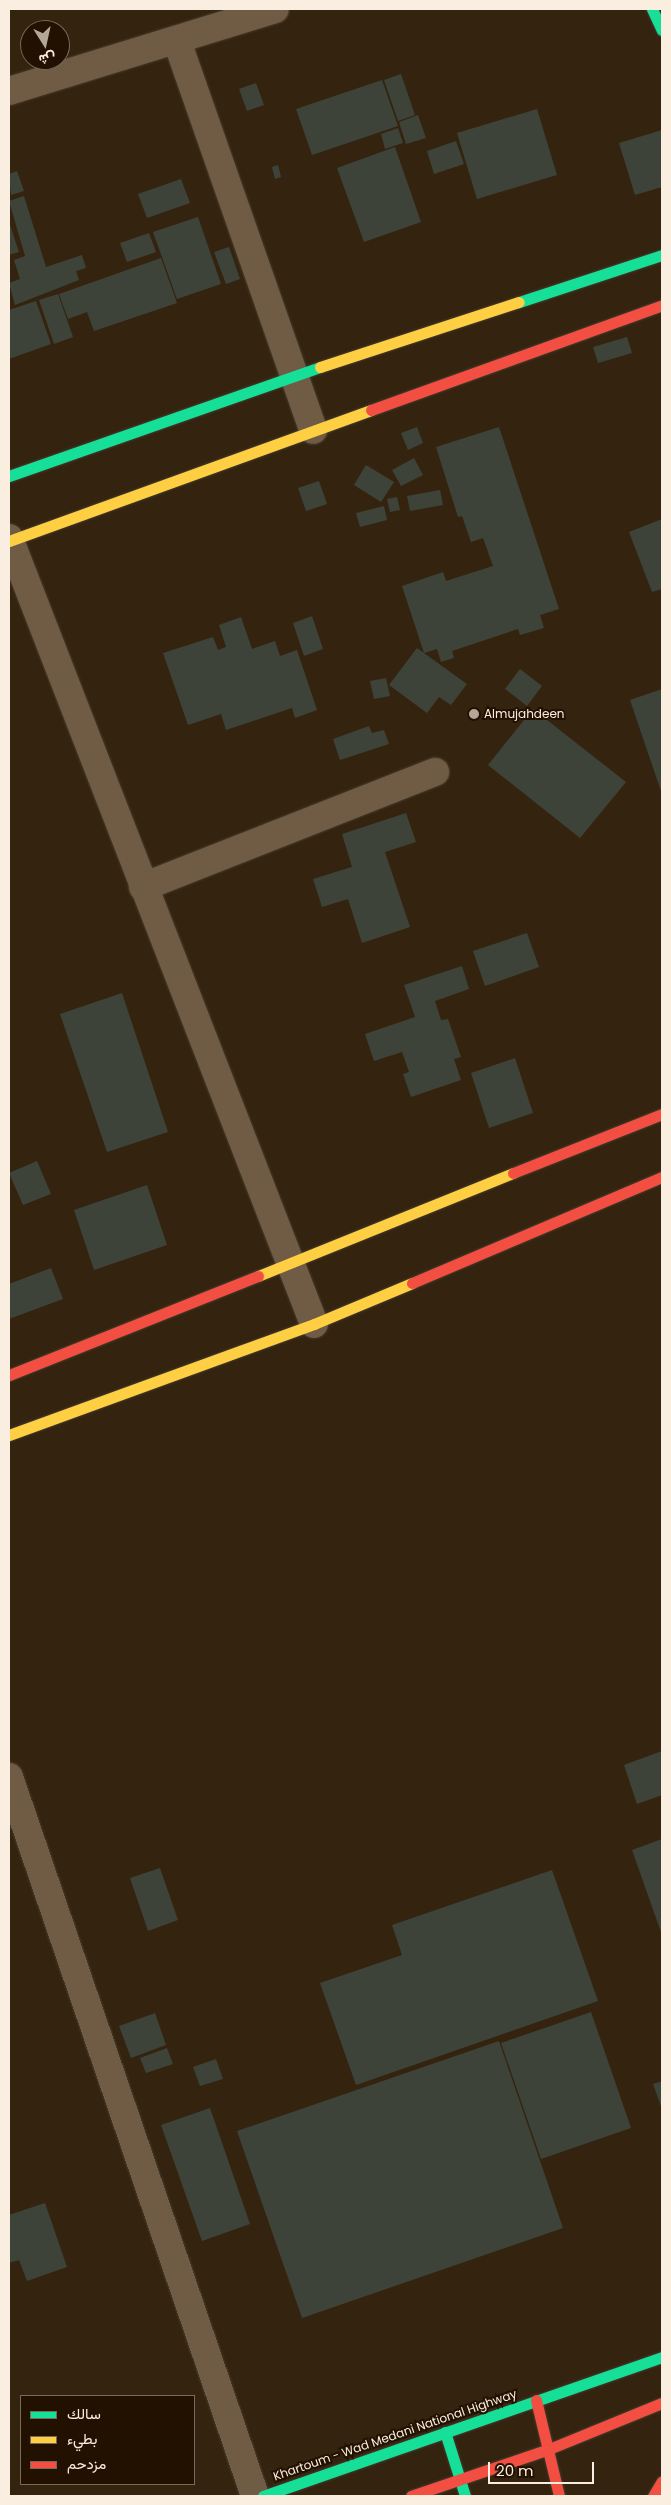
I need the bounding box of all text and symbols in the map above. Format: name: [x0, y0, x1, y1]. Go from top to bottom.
north arrow: [20, 20, 70, 70]
text: ش: [37, 47, 57, 70]
place label: Almujahdeen: [484, 707, 565, 721]
marker: Almujahdeen: [468, 708, 480, 720]
street label: Khartoum - Wad Medani National Highway: [271, 2386, 519, 2484]
legend: [20, 2395, 195, 2485]
text: سالك: [67, 2403, 101, 2424]
text: بطيء: [67, 2428, 97, 2449]
scale bar: [491, 2452, 597, 2484]
text: مزدحم: [67, 2453, 106, 2474]
text: 20 m: [496, 2460, 534, 2481]

